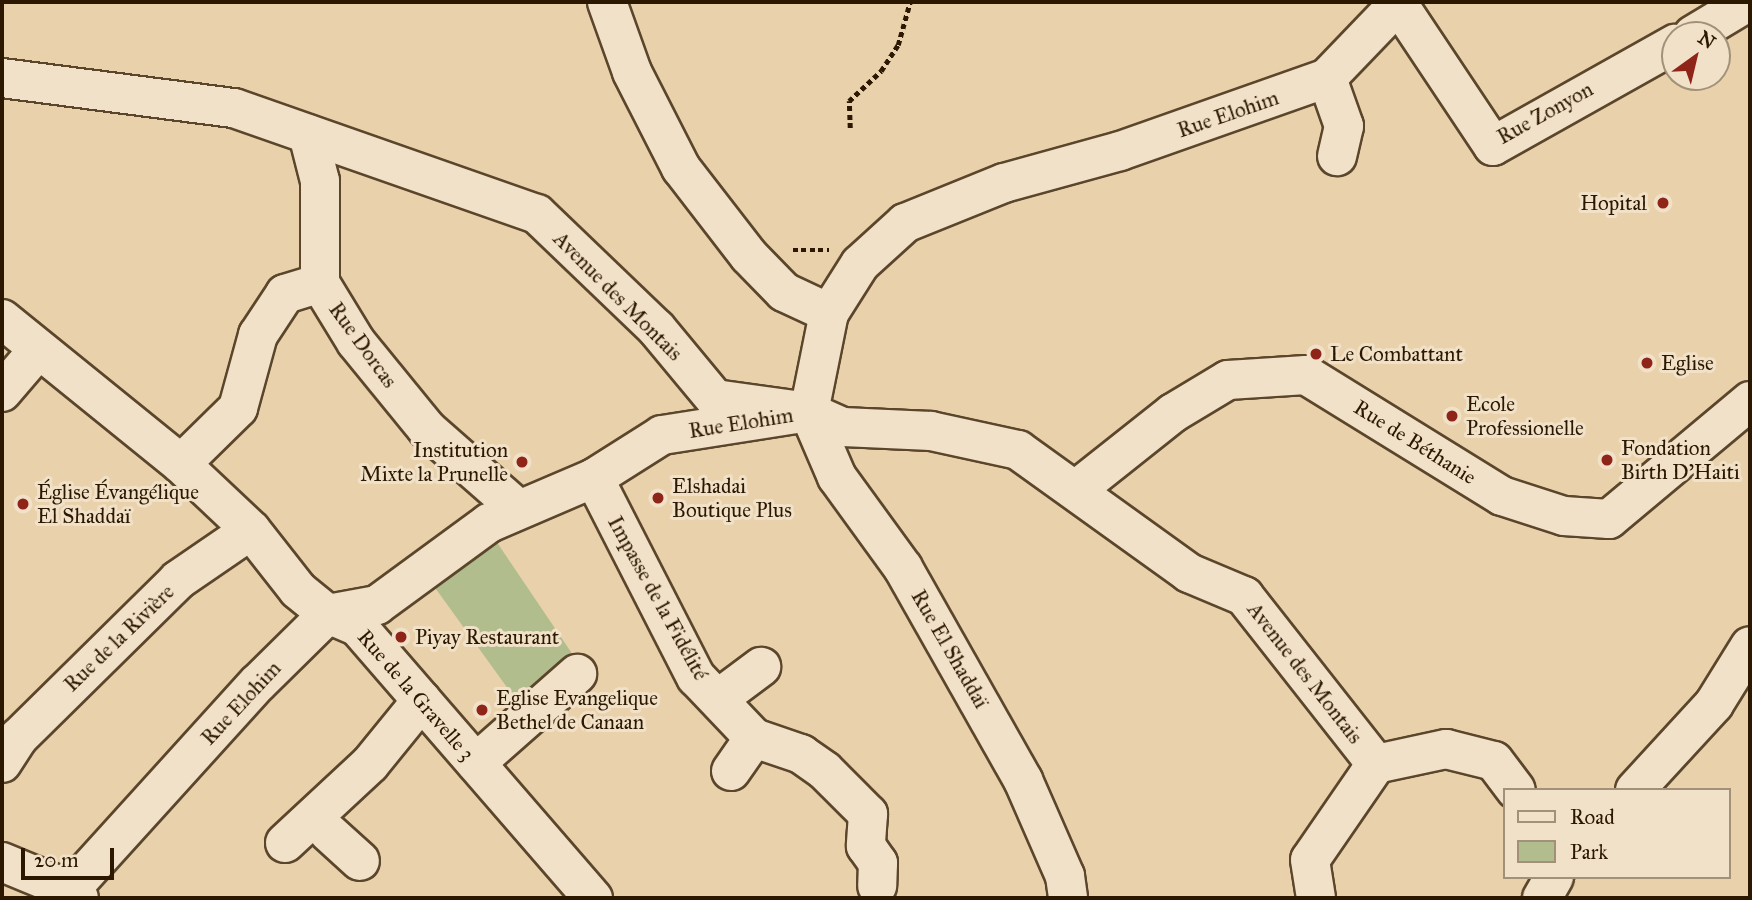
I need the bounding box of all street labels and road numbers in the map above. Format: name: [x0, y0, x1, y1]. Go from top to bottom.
street label: Rue Zonyon: [1493, 76, 1597, 150]
street label: Rue Elohim: [1174, 85, 1282, 143]
street label: Avenue des Montais: [548, 226, 688, 366]
street label: Rue Dorcas: [324, 297, 402, 393]
street label: Rue de Béthanie: [1349, 394, 1481, 490]
street label: Rue Elohim: [687, 402, 795, 444]
street label: Impasse de la Fidélité: [602, 512, 714, 684]
street label: Rue de la Rivière: [59, 579, 179, 697]
street label: Rue El Shaddaï: [906, 585, 994, 713]
street label: Avenue des Montais: [1242, 597, 1368, 749]
street label: Rue de la Gravelle 3: [352, 624, 480, 766]
street label: Rue Elohim: [196, 656, 286, 750]

